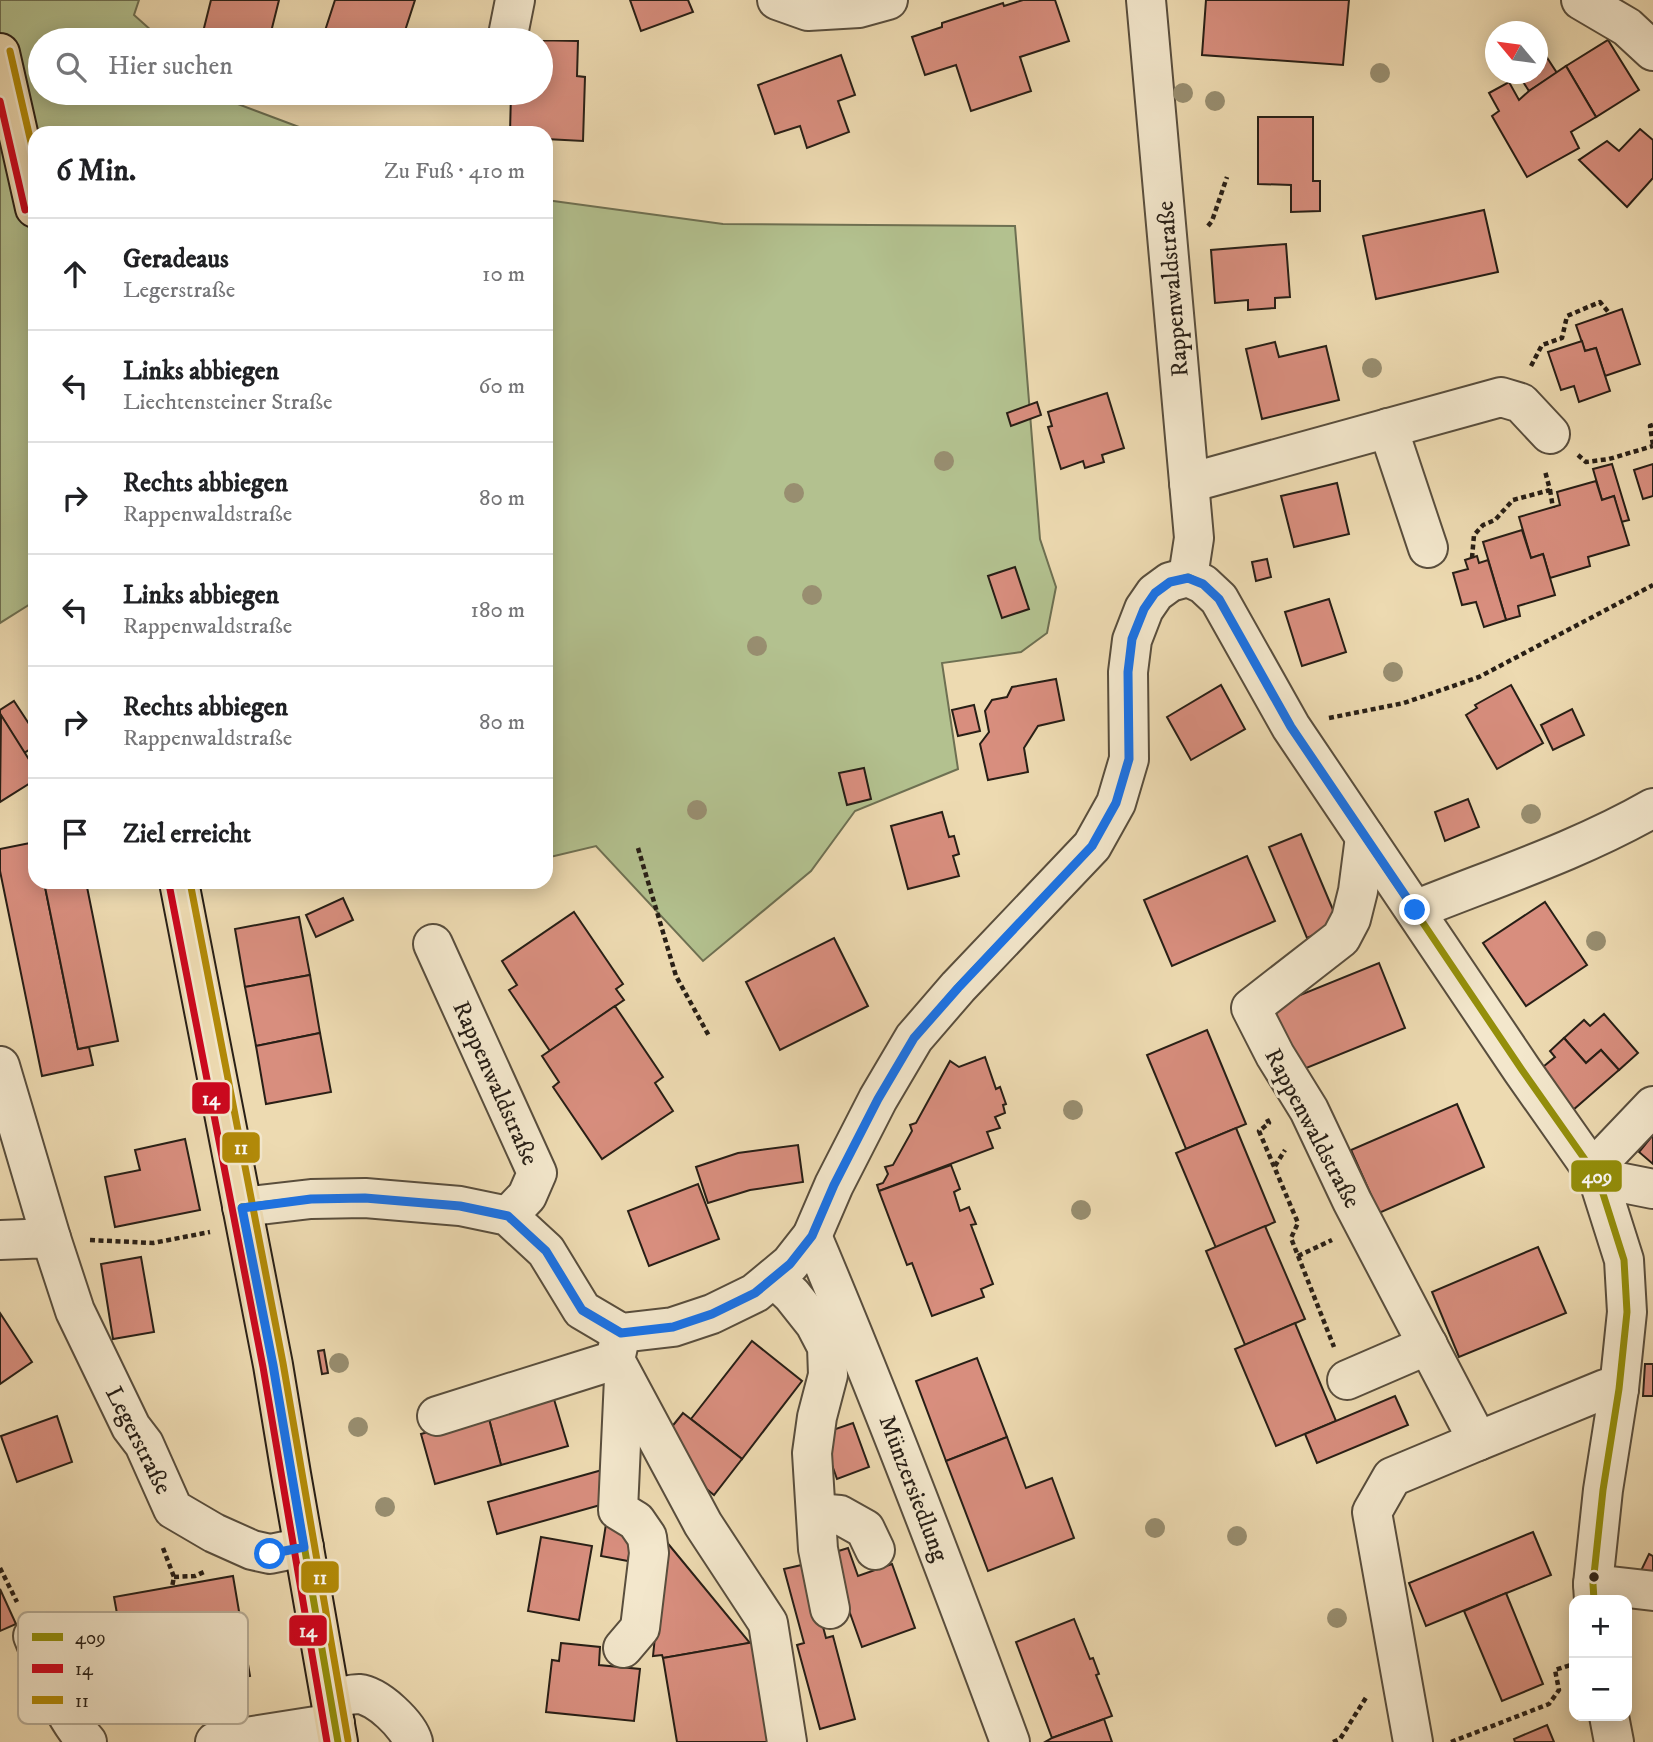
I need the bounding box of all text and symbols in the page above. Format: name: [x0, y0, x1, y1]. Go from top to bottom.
north arrow: [1485, 21, 1548, 84]
search box: [28, 28, 553, 105]
icon: search: [52, 48, 90, 86]
text: Hier suchen: [108, 50, 233, 83]
text: 6 Min.: [56, 153, 136, 190]
text: Zu Fuß · 410 m: [384, 157, 525, 186]
street label: Rappenwaldstraße: [1150, 200, 1196, 378]
text: Geradeaus: [123, 243, 229, 276]
icon: ahead: [56, 255, 94, 293]
text: 10 m: [482, 260, 525, 289]
text: Legerstraße: [123, 276, 235, 305]
text: Links abbiegen: [123, 355, 279, 388]
icon: left: [56, 367, 94, 405]
text: 60 m: [478, 372, 525, 401]
text: Liechtensteiner Straße: [123, 388, 332, 417]
text: Rechts abbiegen: [123, 467, 288, 500]
icon: right: [56, 479, 94, 517]
text: 80 m: [479, 484, 525, 513]
text: Rappenwaldstraße: [123, 500, 292, 529]
text: Links abbiegen: [123, 579, 279, 612]
icon: left: [56, 591, 94, 629]
text: 180 m: [470, 596, 525, 625]
text: Rappenwaldstraße: [123, 612, 292, 641]
text: Rechts abbiegen: [123, 691, 288, 724]
icon: right: [56, 703, 94, 741]
text: 80 m: [479, 708, 525, 737]
text: Rappenwaldstraße: [123, 724, 292, 753]
icon: arrive: [56, 815, 94, 853]
text: Ziel erreicht: [123, 818, 251, 851]
route end: [1399, 894, 1430, 925]
street label: Rappenwaldstraße: [445, 997, 545, 1170]
street label: Rappenwaldstraße: [1257, 1043, 1367, 1214]
line badge: 14: [191, 1081, 231, 1115]
text: 14: [202, 1088, 221, 1111]
line badge: 11: [221, 1131, 261, 1164]
text: 11: [234, 1137, 248, 1160]
line badge: 409: [1570, 1159, 1623, 1193]
text: 409: [1582, 1166, 1612, 1189]
street label: Legerstraße: [98, 1381, 178, 1499]
street label: Münzersiedlung: [871, 1411, 955, 1566]
route start: [254, 1538, 285, 1569]
line badge: 11: [300, 1560, 340, 1594]
text: 11: [313, 1567, 327, 1590]
unlabelled marker: [1587, 1570, 1601, 1584]
map controls: [1569, 1595, 1632, 1721]
button: +: [1569, 1595, 1632, 1658]
legend: [18, 1612, 248, 1724]
line badge: 14: [288, 1614, 328, 1647]
text: 14: [299, 1620, 318, 1643]
text: 409: [75, 1627, 106, 1650]
text: 14: [75, 1658, 94, 1681]
button: −: [1569, 1658, 1632, 1721]
text: 11: [75, 1690, 89, 1713]

